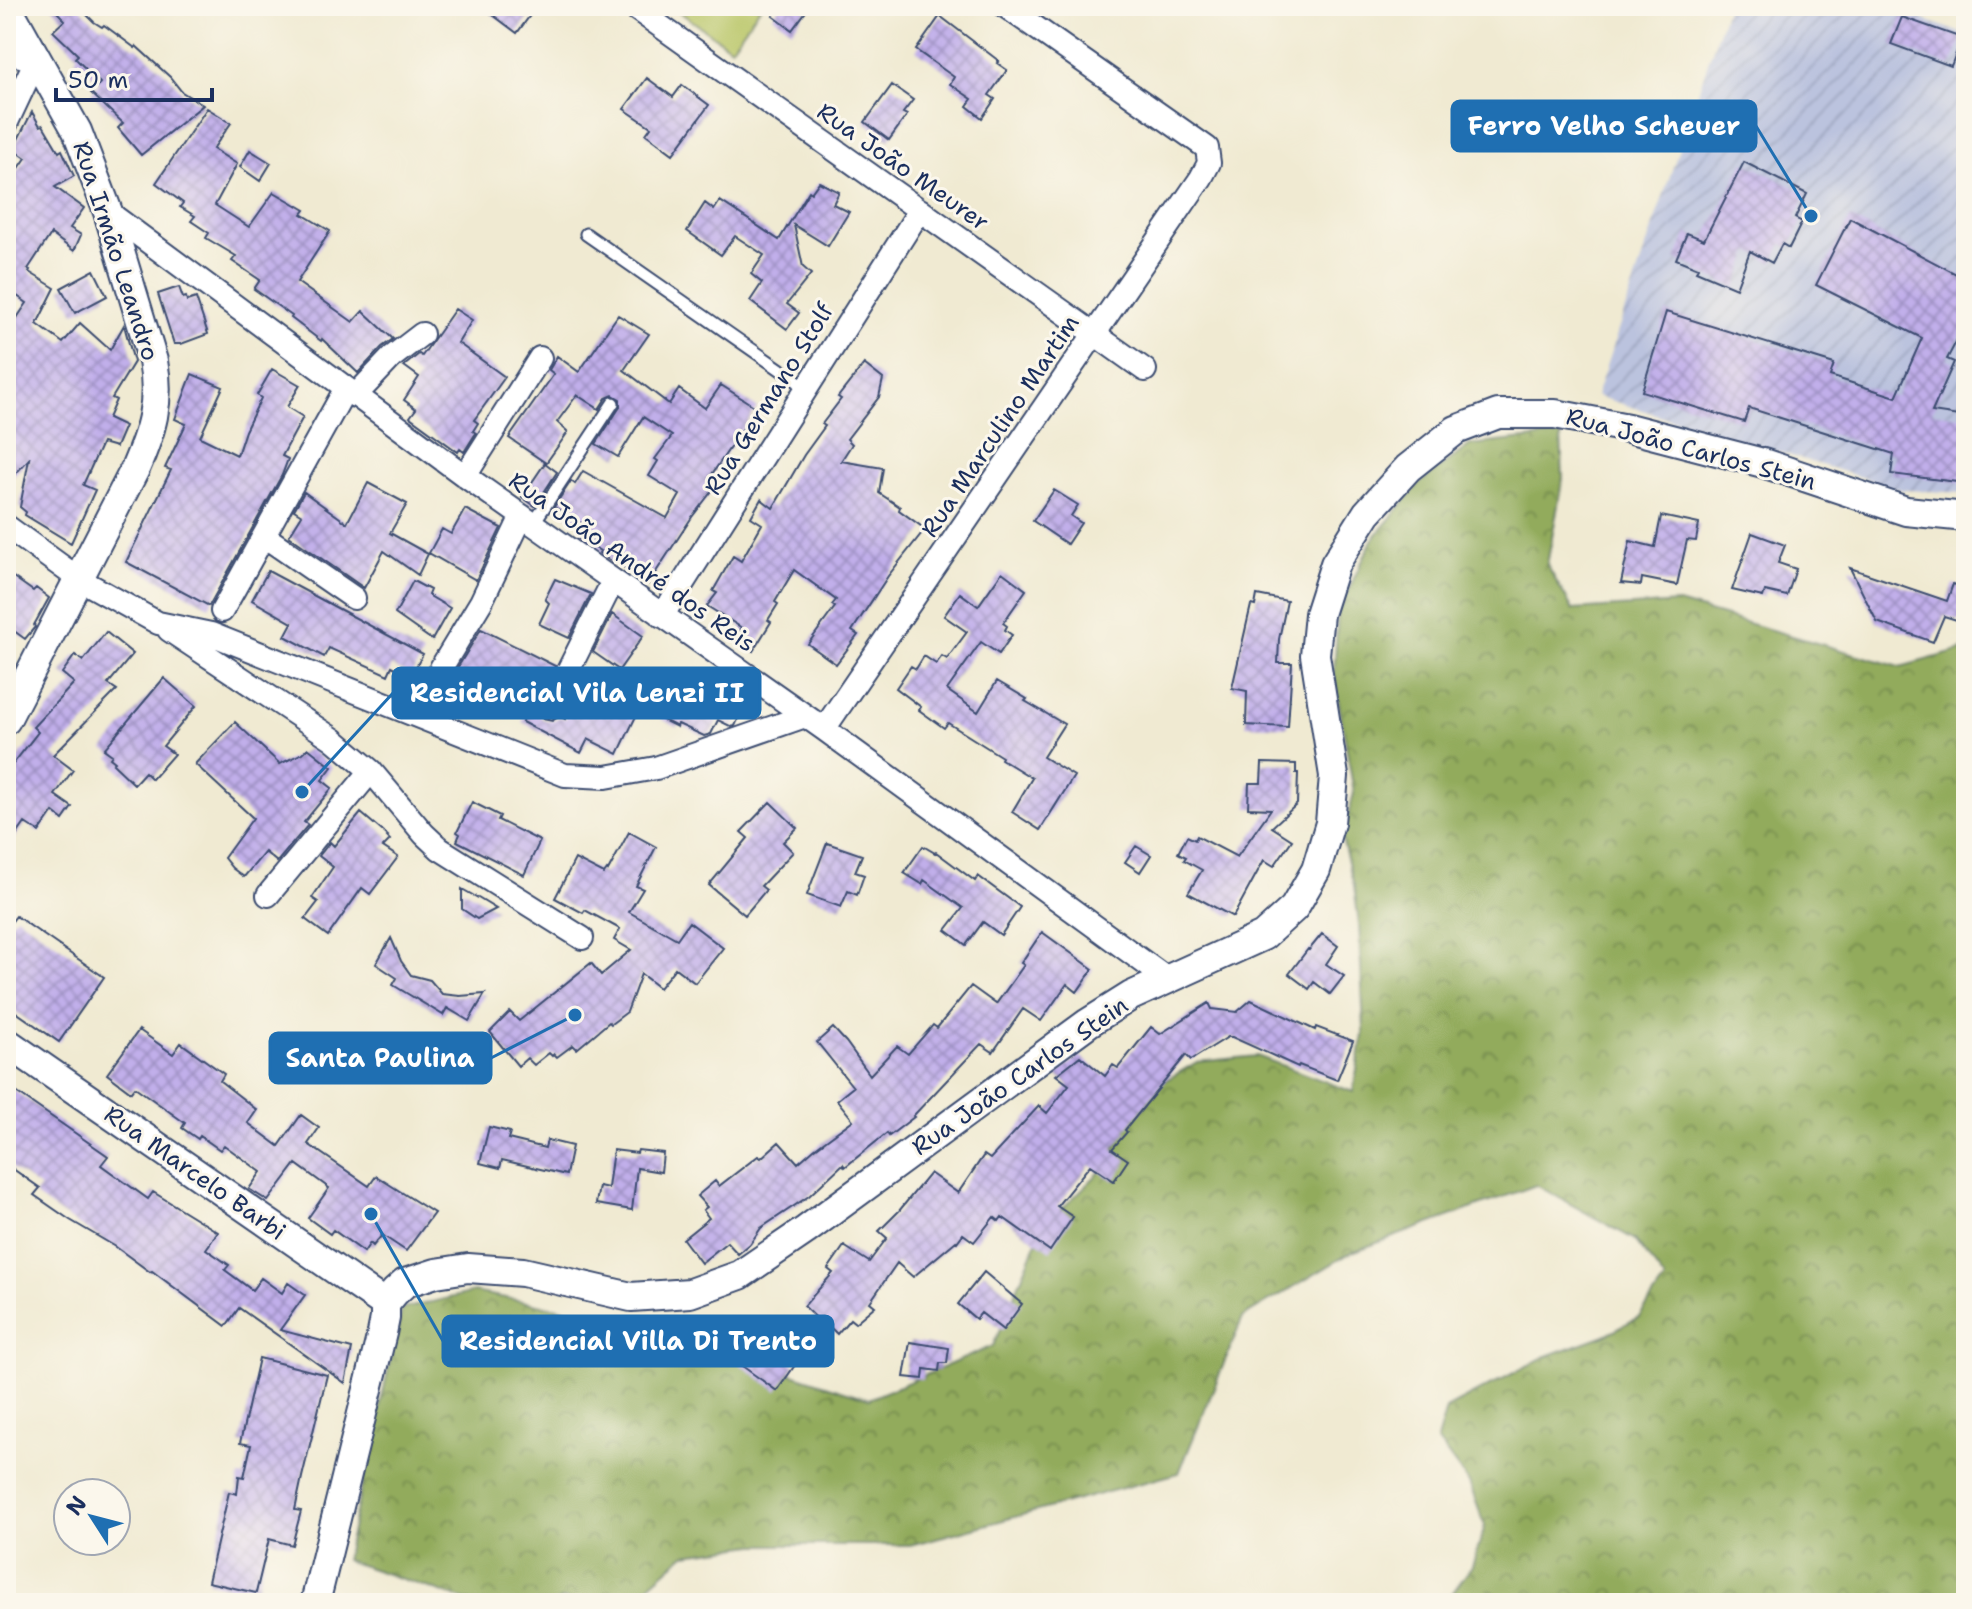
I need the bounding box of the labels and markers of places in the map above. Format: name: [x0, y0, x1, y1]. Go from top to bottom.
callout: Ferro Velho Scheuer: [1452, 101, 1756, 151]
callout: Residencial Vila Lenzi II: [393, 668, 760, 718]
callout: Santa Paulina: [270, 1033, 491, 1083]
callout: Residencial Villa Di Trento: [443, 1316, 833, 1366]

